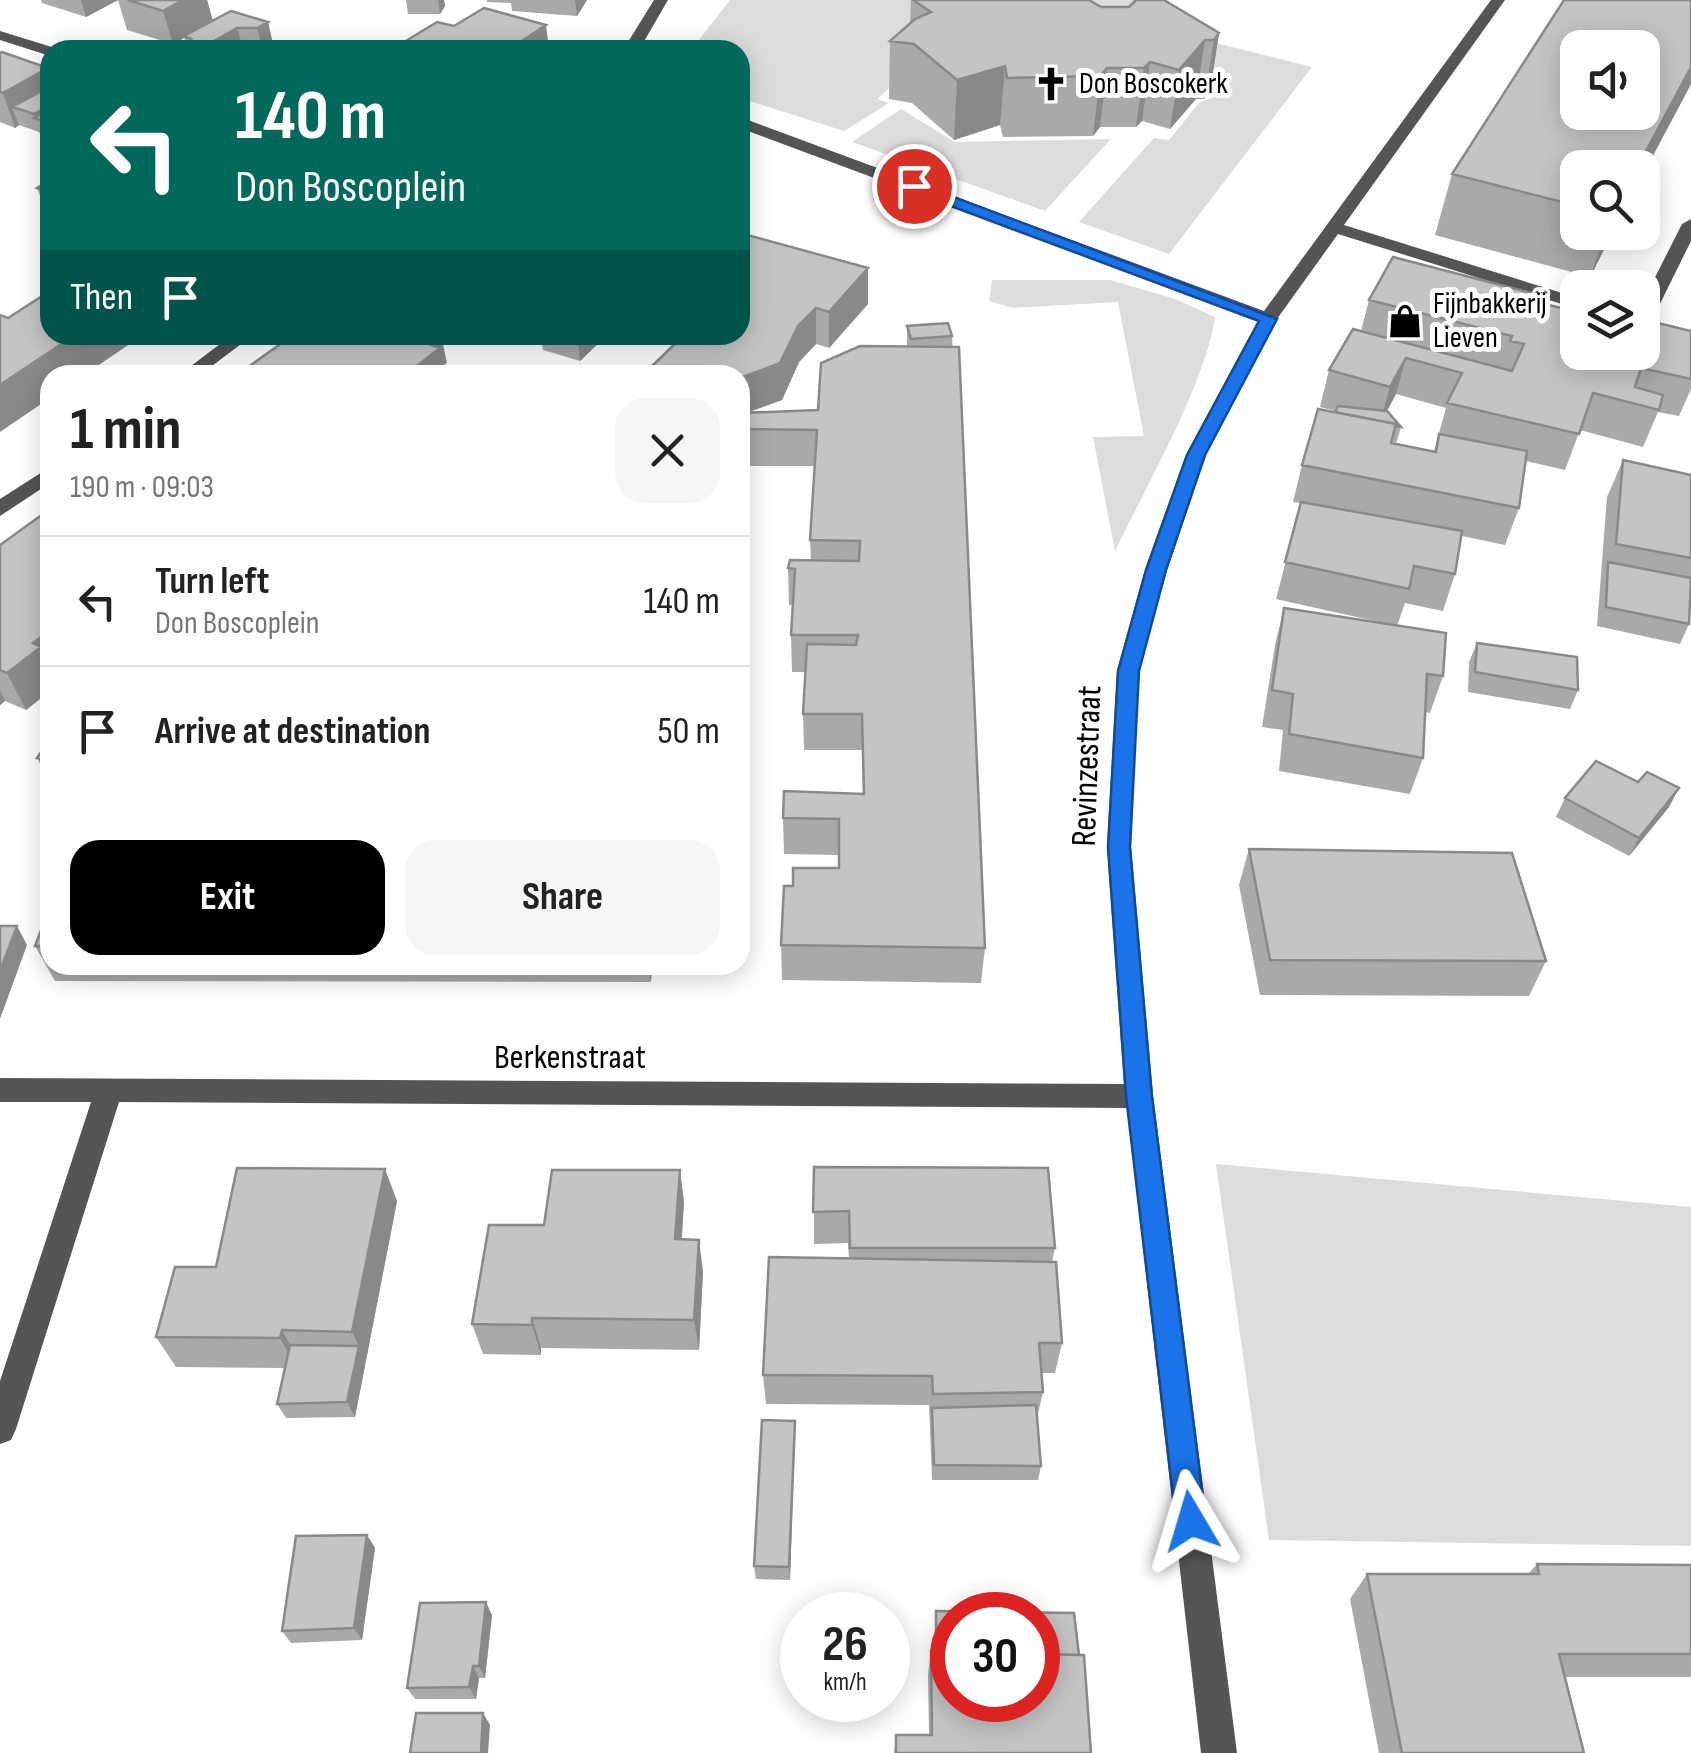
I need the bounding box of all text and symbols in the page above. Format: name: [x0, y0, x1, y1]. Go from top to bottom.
map controls: [1560, 30, 1660, 370]
button: sound: [1560, 30, 1660, 130]
church icon: Don Boscokerk: [1032, 65, 1070, 103]
place label: Don Boscokerk: [1079, 66, 1228, 102]
text: 140 m: [235, 75, 386, 159]
icon: left: [70, 80, 200, 210]
pin: [872, 144, 957, 229]
button: search: [1560, 150, 1660, 250]
icon: arrive: [887, 159, 942, 214]
text: Don Boscoplein: [235, 160, 466, 215]
icon: arrive: [153, 270, 208, 325]
button: layers: [1560, 270, 1660, 370]
text: Then: [70, 275, 133, 320]
place label: Fijnbakkerij Lieven: [1433, 286, 1547, 356]
shop icon: Fijnbakkerij Lieven: [1386, 302, 1424, 340]
text: 1 min: [70, 394, 182, 466]
button: close: [615, 398, 720, 503]
text: 190 m · 09:03: [70, 468, 214, 507]
text: Turn left: [155, 559, 269, 604]
icon: left: [70, 574, 125, 629]
text: 140 m: [643, 579, 720, 624]
text: Don Boscoplein: [155, 604, 319, 643]
street label: Revinzestraat: [1063, 685, 1111, 847]
icon: arrive: [70, 704, 125, 759]
text: Arrive at destination: [155, 709, 430, 754]
text: 50 m: [657, 709, 720, 754]
button: Exit: [70, 840, 385, 955]
button: Share: [405, 840, 720, 955]
street label: Berkenstraat: [494, 1036, 646, 1079]
position arrow: [1139, 1469, 1243, 1573]
speed limit sign: 30: [930, 1592, 1060, 1722]
text: 26: [822, 1615, 868, 1675]
text: km/h: [823, 1667, 867, 1698]

